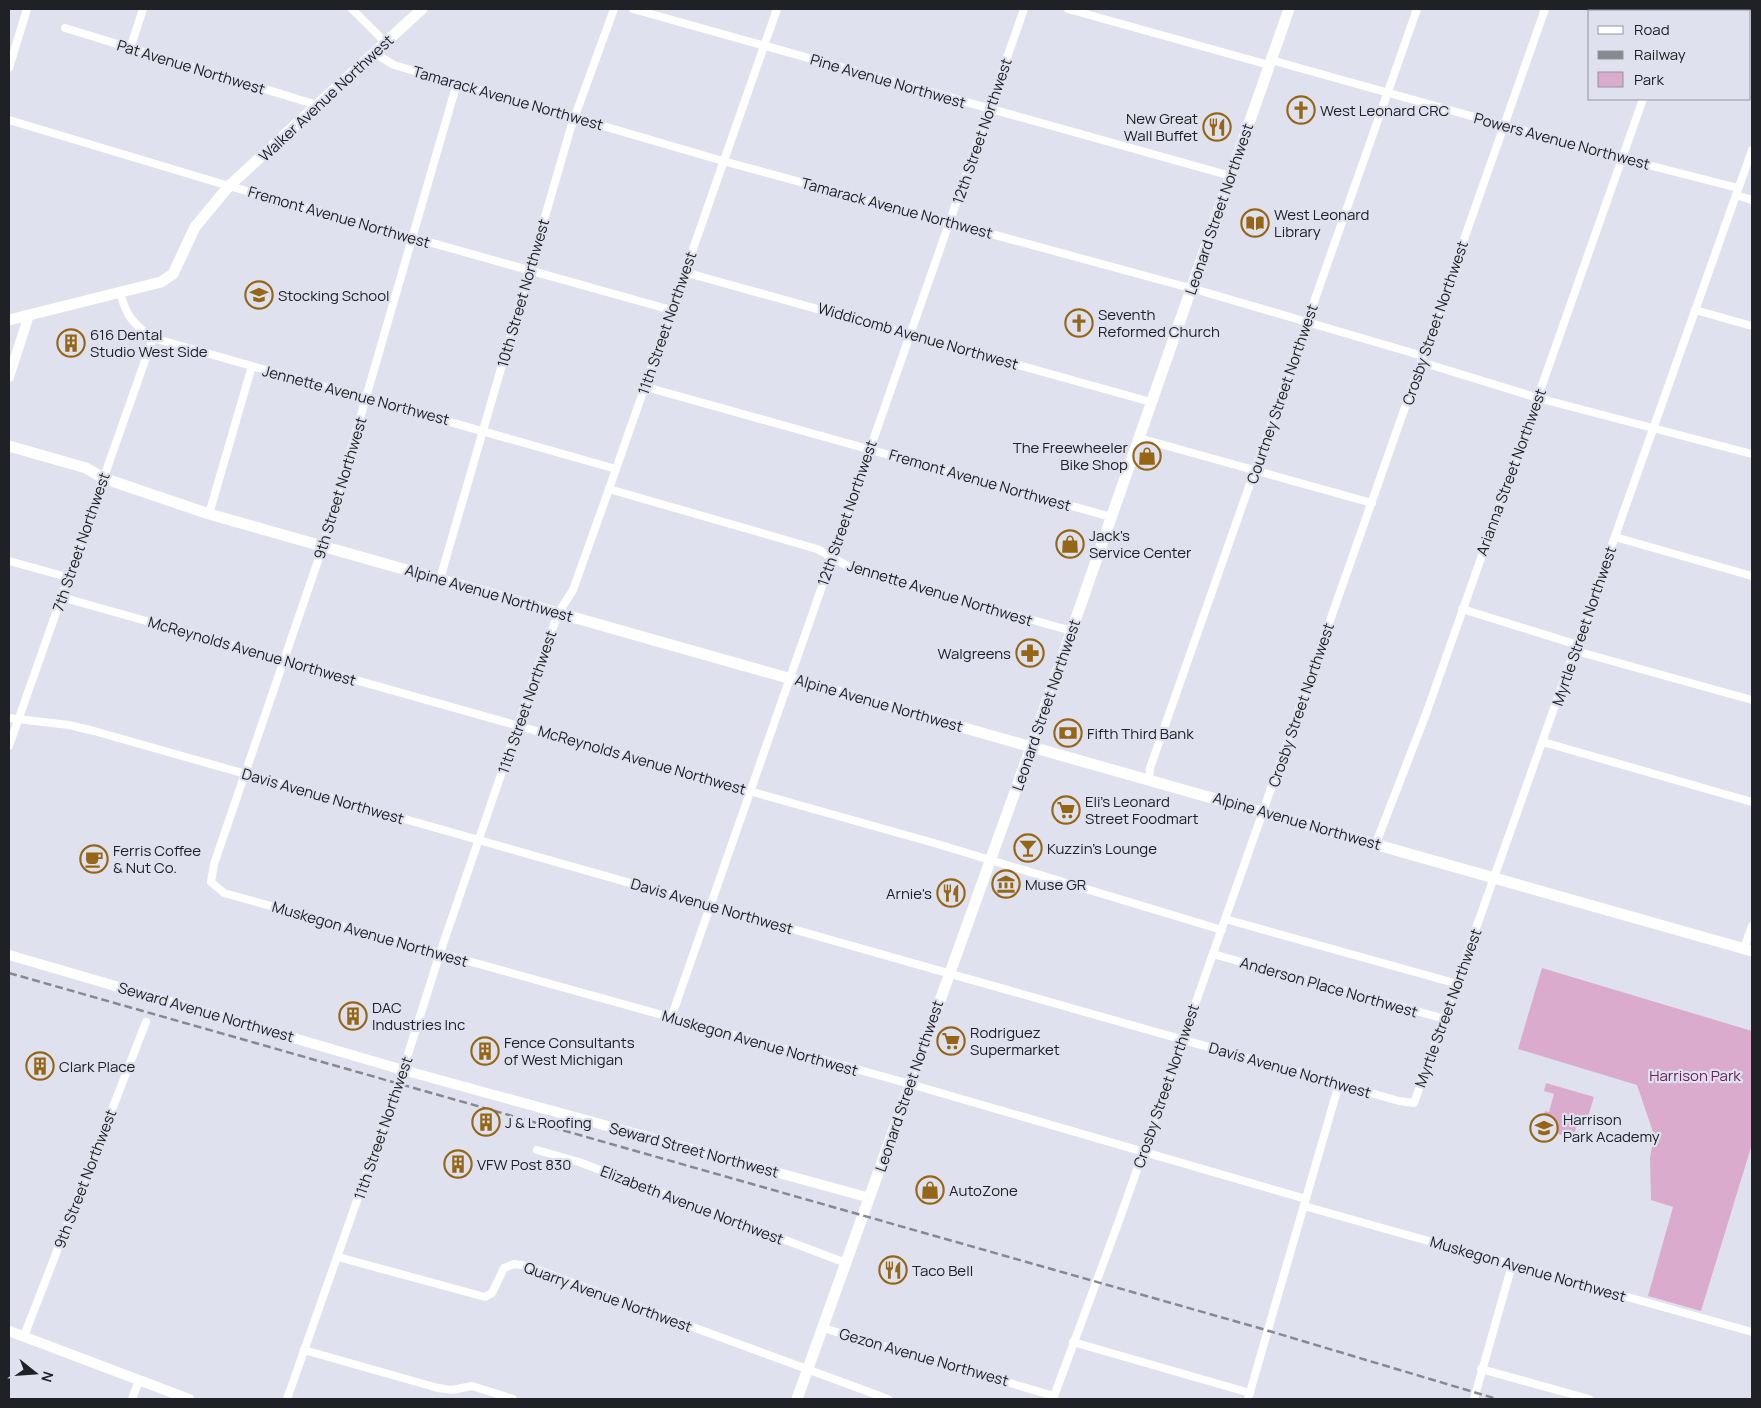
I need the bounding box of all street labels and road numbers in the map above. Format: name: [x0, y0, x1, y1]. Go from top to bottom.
street label: Walker Avenue Northwest: [254, 30, 398, 166]
street label: Pat Avenue Northwest: [114, 34, 268, 100]
street label: Pine Avenue Northwest: [808, 49, 968, 113]
street label: 12th Street Northwest: [947, 55, 1017, 207]
street label: Tamarack Avenue Northwest: [410, 61, 606, 135]
street label: Powers Avenue Northwest: [1472, 107, 1652, 175]
street label: Leonard Street Northwest: [1180, 120, 1258, 298]
street label: Tamarack Avenue Northwest: [799, 172, 995, 244]
street label: Fremont Avenue Northwest: [246, 181, 432, 253]
street label: 10th Street Northwest: [492, 216, 554, 370]
street label: Crosby Street Northwest: [1397, 238, 1473, 408]
street label: 11th Street Northwest: [633, 249, 701, 397]
street label: Widdicomb Avenue Northwest: [815, 297, 1021, 375]
street label: Courtney Street Northwest: [1241, 301, 1323, 487]
street label: Jennette Avenue Northwest: [260, 360, 452, 430]
street label: Arianna Street Northwest: [1471, 386, 1551, 558]
street label: 9th Street Northwest: [308, 414, 372, 562]
street label: 12th Street Northwest: [812, 437, 882, 589]
street label: Fremont Avenue Northwest: [887, 444, 1073, 516]
street label: 7th Street Northwest: [47, 470, 115, 614]
street label: Myrtle Street Northwest: [1547, 543, 1621, 709]
street label: Jennette Avenue Northwest: [845, 555, 1035, 631]
street label: Alpine Avenue Northwest: [403, 559, 575, 627]
street label: McReynolds Avenue Northwest: [145, 611, 359, 691]
street label: Leonard Street Northwest: [1007, 616, 1085, 794]
street label: Crosby Street Northwest: [1263, 620, 1339, 790]
street label: 11th Street Northwest: [493, 628, 561, 776]
street label: Alpine Avenue Northwest: [793, 669, 965, 737]
street label: McReynolds Avenue Northwest: [535, 720, 749, 800]
street label: Davis Avenue Northwest: [239, 763, 407, 829]
street label: Alpine Avenue Northwest: [1211, 787, 1383, 855]
street label: Davis Avenue Northwest: [628, 873, 796, 939]
street label: Muskegon Avenue Northwest: [270, 896, 470, 972]
street label: Myrtle Street Northwest: [1409, 926, 1487, 1090]
street label: Anderson Place Northwest: [1238, 952, 1420, 1022]
street label: Seward Avenue Northwest: [116, 977, 296, 1047]
street label: Leonard Street Northwest: [870, 997, 948, 1175]
street label: Crosby Street Northwest: [1128, 1001, 1204, 1171]
street label: Muskegon Avenue Northwest: [660, 1005, 860, 1081]
street label: Davis Avenue Northwest: [1206, 1037, 1374, 1103]
street label: 11th Street Northwest: [349, 1054, 417, 1202]
street label: 9th Street Northwest: [49, 1106, 121, 1252]
street label: Seward Street Northwest: [607, 1117, 781, 1183]
street label: Elizabeth Avenue Northwest: [597, 1160, 787, 1250]
street label: Muskegon Avenue Northwest: [1428, 1231, 1628, 1307]
street label: Quarry Avenue Northwest: [521, 1257, 695, 1337]
street label: Gezon Avenue Northwest: [837, 1323, 1011, 1391]

